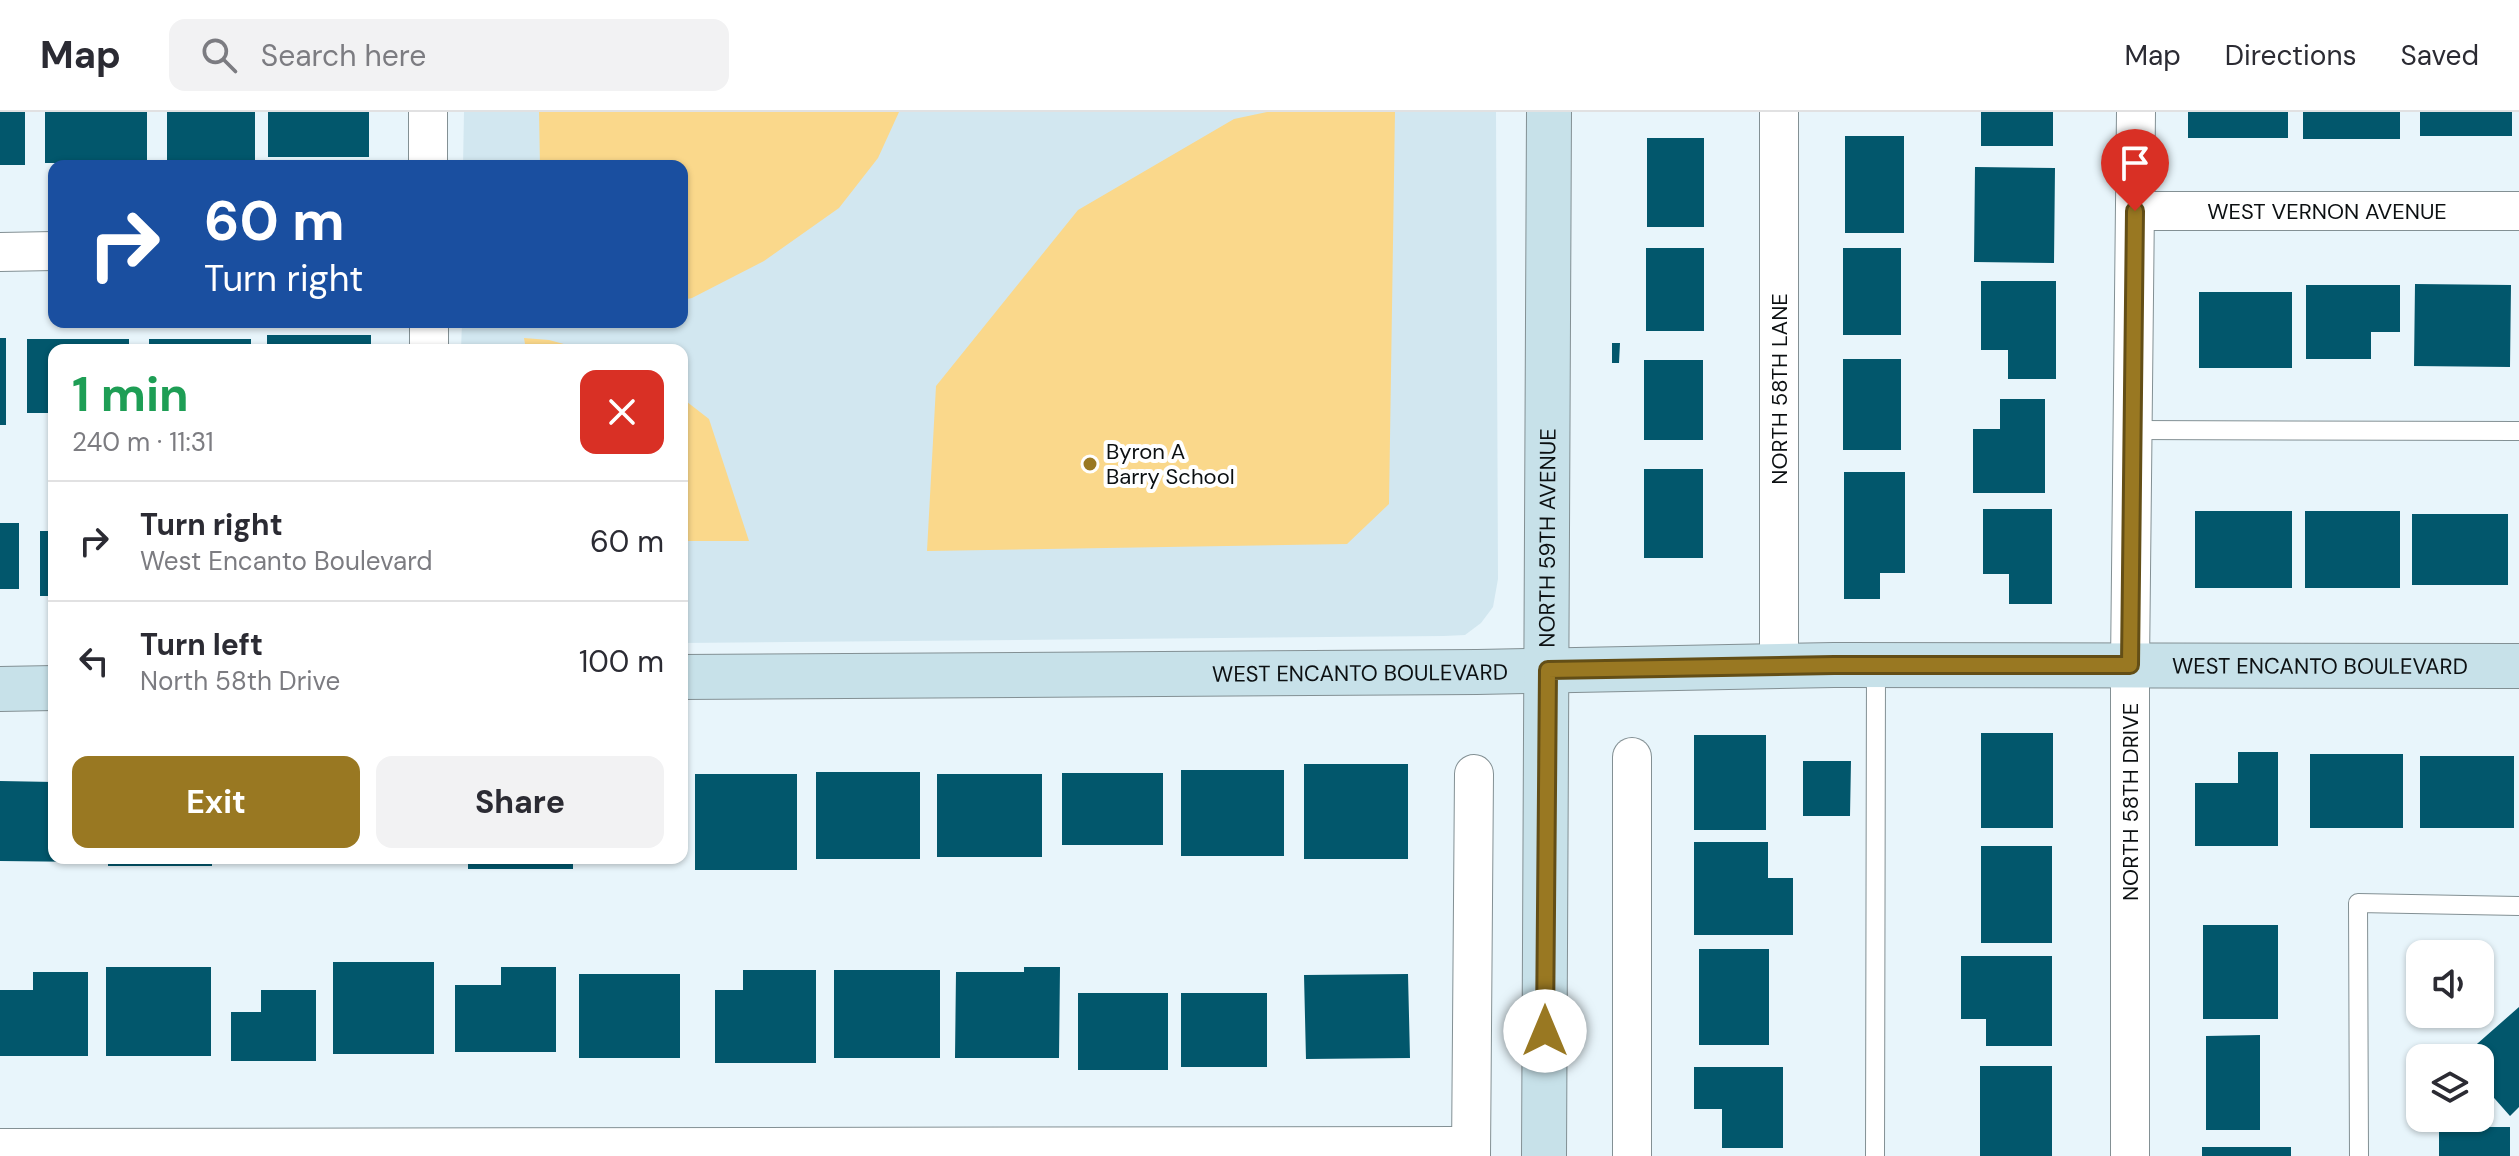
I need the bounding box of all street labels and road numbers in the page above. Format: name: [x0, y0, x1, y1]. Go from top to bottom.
street label: WEST VERNON AVENUE: [2207, 197, 2447, 226]
street label: NORTH 58TH LANE: [1765, 293, 1794, 485]
street label: NORTH 59TH AVENUE: [1532, 428, 1562, 648]
street label: WEST ENCANTO BOULEVARD: [2172, 651, 2468, 681]
street label: WEST ENCANTO BOULEVARD: [1212, 657, 1508, 689]
street label: NORTH 58TH DRIVE: [2116, 703, 2145, 901]

